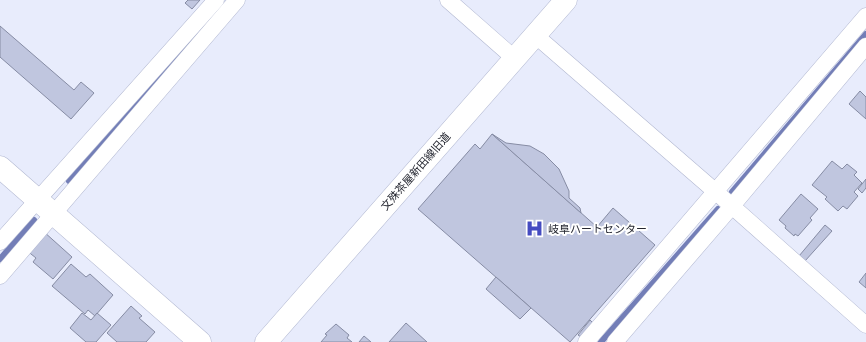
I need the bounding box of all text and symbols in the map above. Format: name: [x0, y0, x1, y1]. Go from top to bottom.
street label: 文殊茶屋新田線旧道: [378, 129, 452, 213]
hospital icon: 岐阜ハートセンター: [525, 218, 545, 238]
place label: 岐阜ハートセンター: [548, 222, 647, 235]

